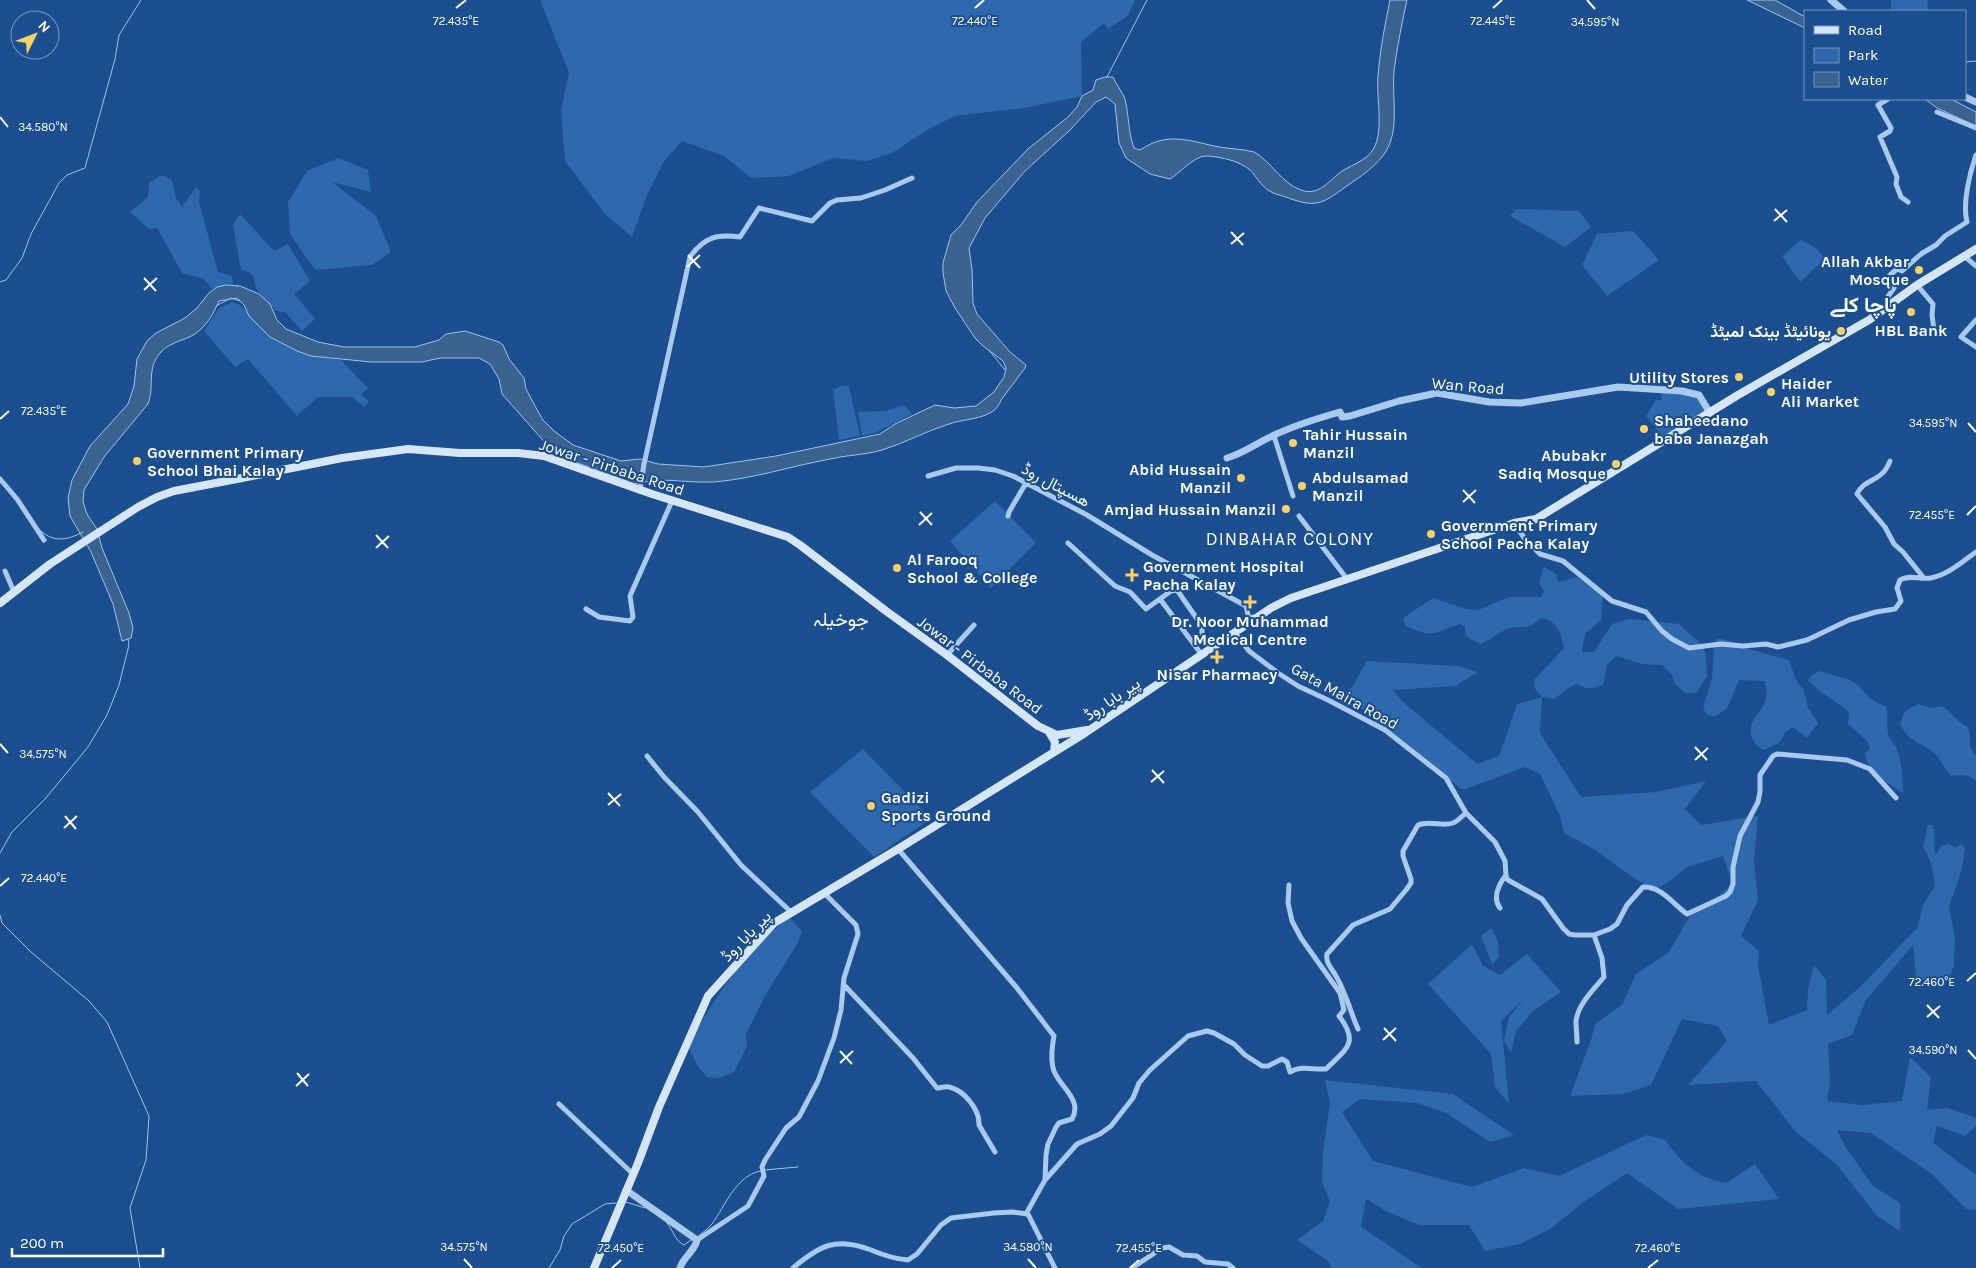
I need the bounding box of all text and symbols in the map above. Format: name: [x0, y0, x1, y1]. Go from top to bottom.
north arrow: [10, 10, 60, 60]
legend: [1804, 10, 1966, 100]
text: 72.435°E: [433, 14, 479, 28]
text: 72.440°E: [952, 14, 998, 28]
text: 72.445°E: [1470, 14, 1516, 28]
text: 34.595°N: [1571, 15, 1619, 29]
text: N: [35, 17, 54, 36]
text: Road: [1848, 21, 1883, 39]
text: Park: [1848, 46, 1878, 64]
text: Water: [1848, 71, 1889, 89]
text: 34.580°N: [18, 120, 68, 134]
place label: Allah Akbar Mosque: [1821, 252, 1910, 289]
marker: Allah Akbar Mosque: [1913, 264, 1925, 276]
district label: پاچا کلے: [1829, 293, 1897, 319]
marker: HBL Bank: [1905, 306, 1917, 318]
place label: HBL Bank: [1875, 321, 1948, 340]
place label: یونائیٹڈ بینک لمیٹڈ: [1710, 322, 1831, 342]
marker: یونائیٹڈ بینک لمیٹڈ: [1835, 325, 1847, 337]
place label: Utility Stores: [1629, 368, 1729, 387]
marker: Utility Stores: [1733, 371, 1745, 383]
street label: Wan Road: [1431, 373, 1505, 399]
place label: Haider Ali Market: [1781, 374, 1859, 411]
marker: Haider Ali Market: [1765, 386, 1777, 398]
text: 72.435°E: [21, 404, 67, 418]
place label: Shaheedano baba Janazgah: [1654, 411, 1769, 448]
text: 34.595°N: [1909, 416, 1957, 430]
marker: Shaheedano baba Janazgah: [1638, 423, 1650, 435]
place label: Tahir Hussain Manzil: [1303, 425, 1408, 462]
street label: Jowar - Pirbaba Road: [537, 435, 687, 499]
marker: Tahir Hussain Manzil: [1287, 437, 1299, 449]
place label: Government Primary School Bhai Kalay: [147, 443, 304, 480]
place label: Abubakr Sadiq Mosque: [1498, 446, 1607, 483]
marker: Government Primary School Bhai Kalay: [131, 455, 143, 467]
marker: Abubakr Sadiq Mosque: [1610, 458, 1622, 470]
street label: ھسپتال روڈ: [1018, 459, 1093, 513]
place label: Abid Hussain Manzil: [1129, 460, 1231, 497]
place label: Abdulsamad Manzil: [1312, 468, 1409, 505]
marker: Abid Hussain Manzil: [1235, 472, 1247, 484]
marker: Abdulsamad Manzil: [1296, 480, 1308, 492]
place label: Amjad Hussain Manzil: [1104, 500, 1276, 519]
marker: Amjad Hussain Manzil: [1280, 503, 1292, 515]
text: 72.455°E: [1909, 508, 1955, 522]
place label: Government Primary School Pacha Kalay: [1441, 516, 1598, 553]
district label: DINBAHAR COLONY: [1206, 528, 1374, 550]
marker: Government Primary School Pacha Kalay: [1425, 528, 1437, 540]
place label: Al Farooq School & College: [907, 550, 1037, 587]
place label: Government Hospital Pacha Kalay: [1143, 557, 1304, 594]
marker: Al Farooq School & College: [891, 562, 903, 574]
marker: Government Hospital Pacha Kalay: [1125, 568, 1139, 582]
marker: Dr. Noor Muhammad Medical Centre: [1243, 595, 1257, 609]
district label: جوخیلہ: [813, 609, 869, 631]
street label: Jowar - Pirbaba Road: [914, 612, 1046, 718]
place label: Dr. Noor Muhammad Medical Centre: [1171, 612, 1329, 649]
marker: Nisar Pharmacy: [1211, 651, 1223, 663]
street label: Gata Maira Road: [1288, 659, 1402, 733]
place label: Nisar Pharmacy: [1157, 665, 1277, 684]
street label: پیر بابا روڈ: [1080, 673, 1145, 726]
text: 34.575°N: [19, 747, 67, 761]
place label: Gadizi Sports Ground: [881, 788, 991, 825]
marker: Gadizi Sports Ground: [865, 800, 877, 812]
text: 72.440°E: [21, 871, 67, 885]
street label: پیر بابا روڈ: [717, 907, 776, 967]
text: 72.460°E: [1909, 975, 1955, 989]
text: 34.590°N: [1908, 1043, 1958, 1057]
scale bar: [12, 1226, 164, 1258]
text: 200 m: [20, 1234, 64, 1252]
text: 34.575°N: [440, 1240, 488, 1254]
text: 34.580°N: [1003, 1240, 1053, 1254]
text: 72.450°E: [598, 1241, 644, 1255]
text: 72.455°E: [1116, 1241, 1162, 1255]
text: 72.460°E: [1635, 1241, 1681, 1255]

